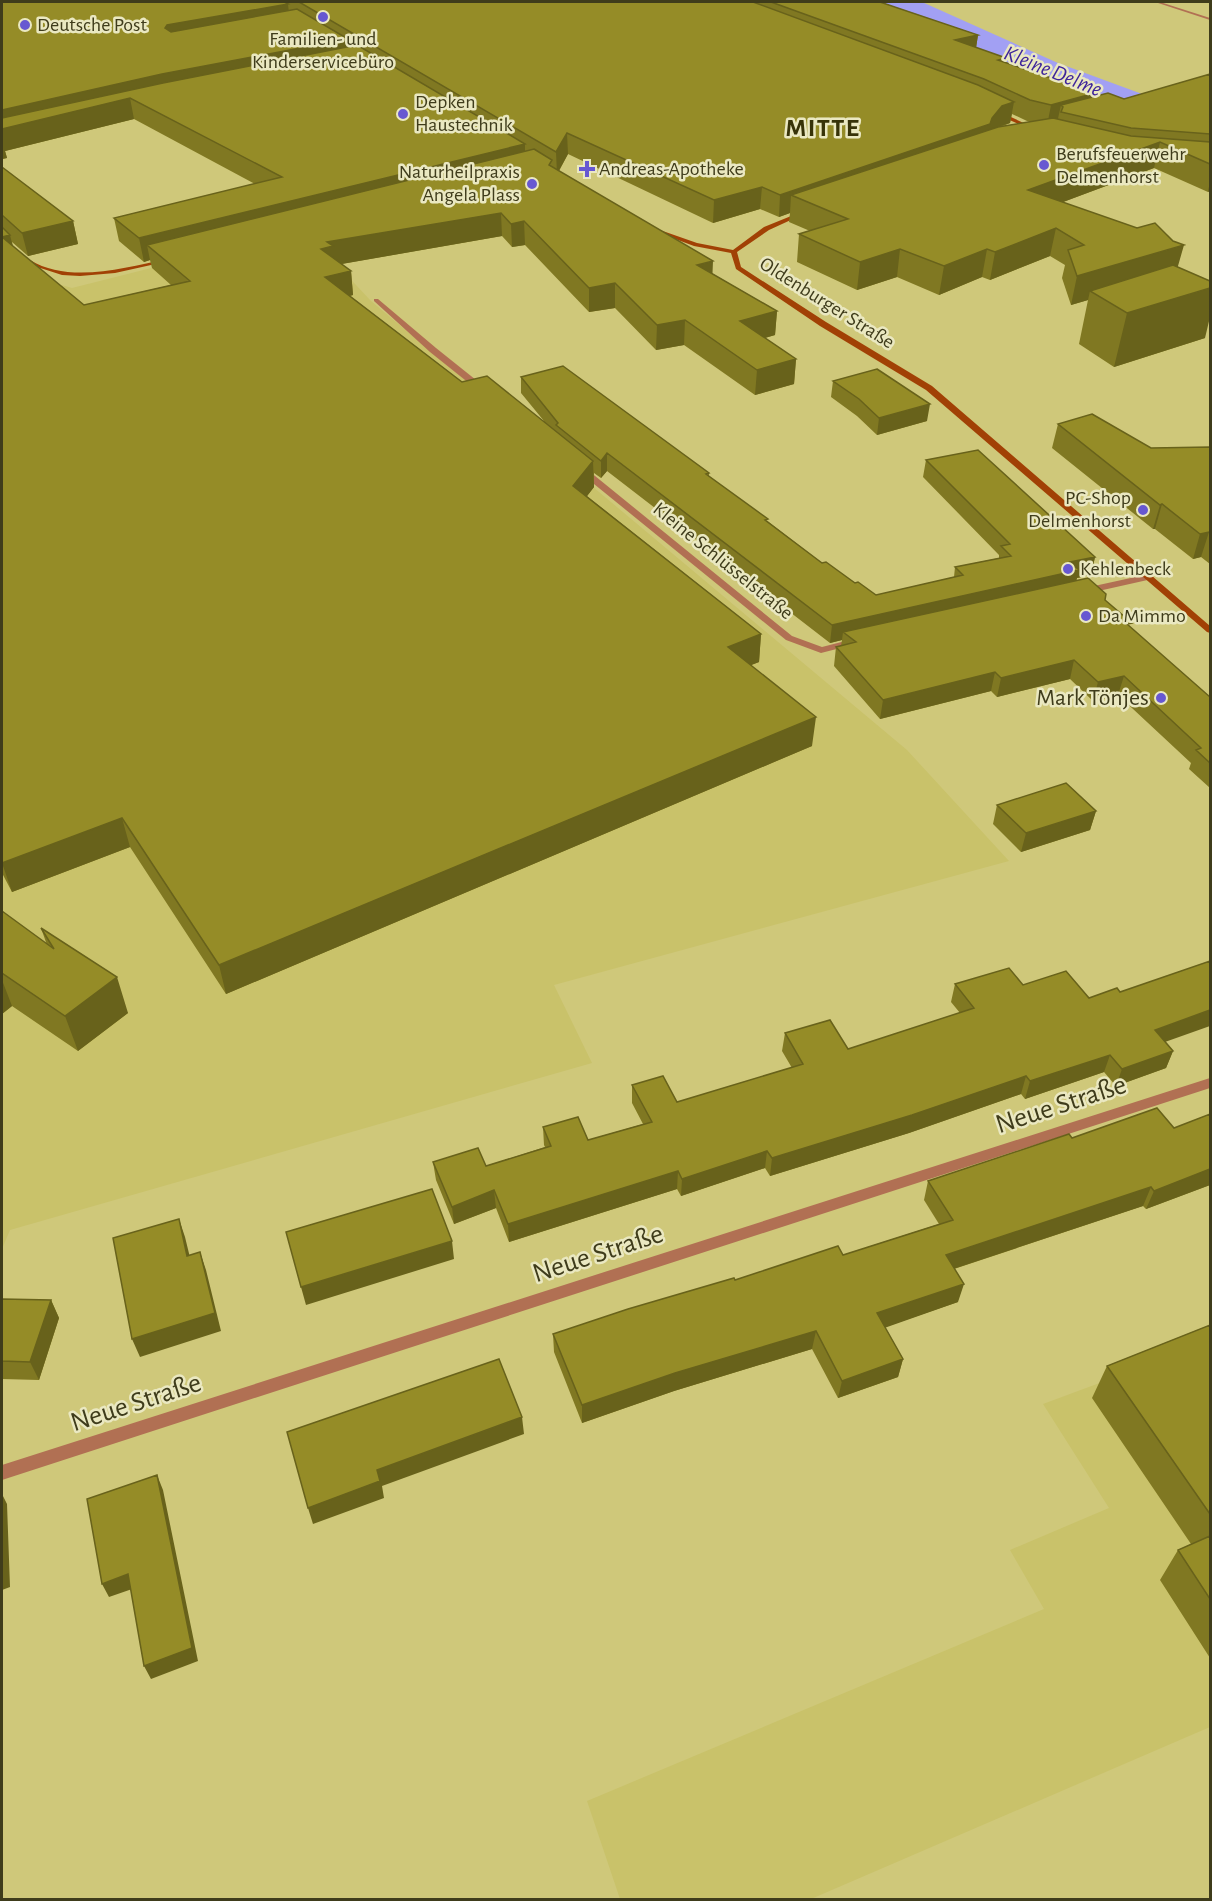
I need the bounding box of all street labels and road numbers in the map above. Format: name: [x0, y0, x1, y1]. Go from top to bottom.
street label: Oldenburger Straße: [756, 254, 898, 352]
street label: Kleine Schlüsselstraße: [649, 499, 797, 623]
street label: Neue Straße: [992, 1071, 1130, 1139]
street label: Neue Straße: [529, 1220, 667, 1288]
street label: Neue Straße: [67, 1369, 205, 1437]

